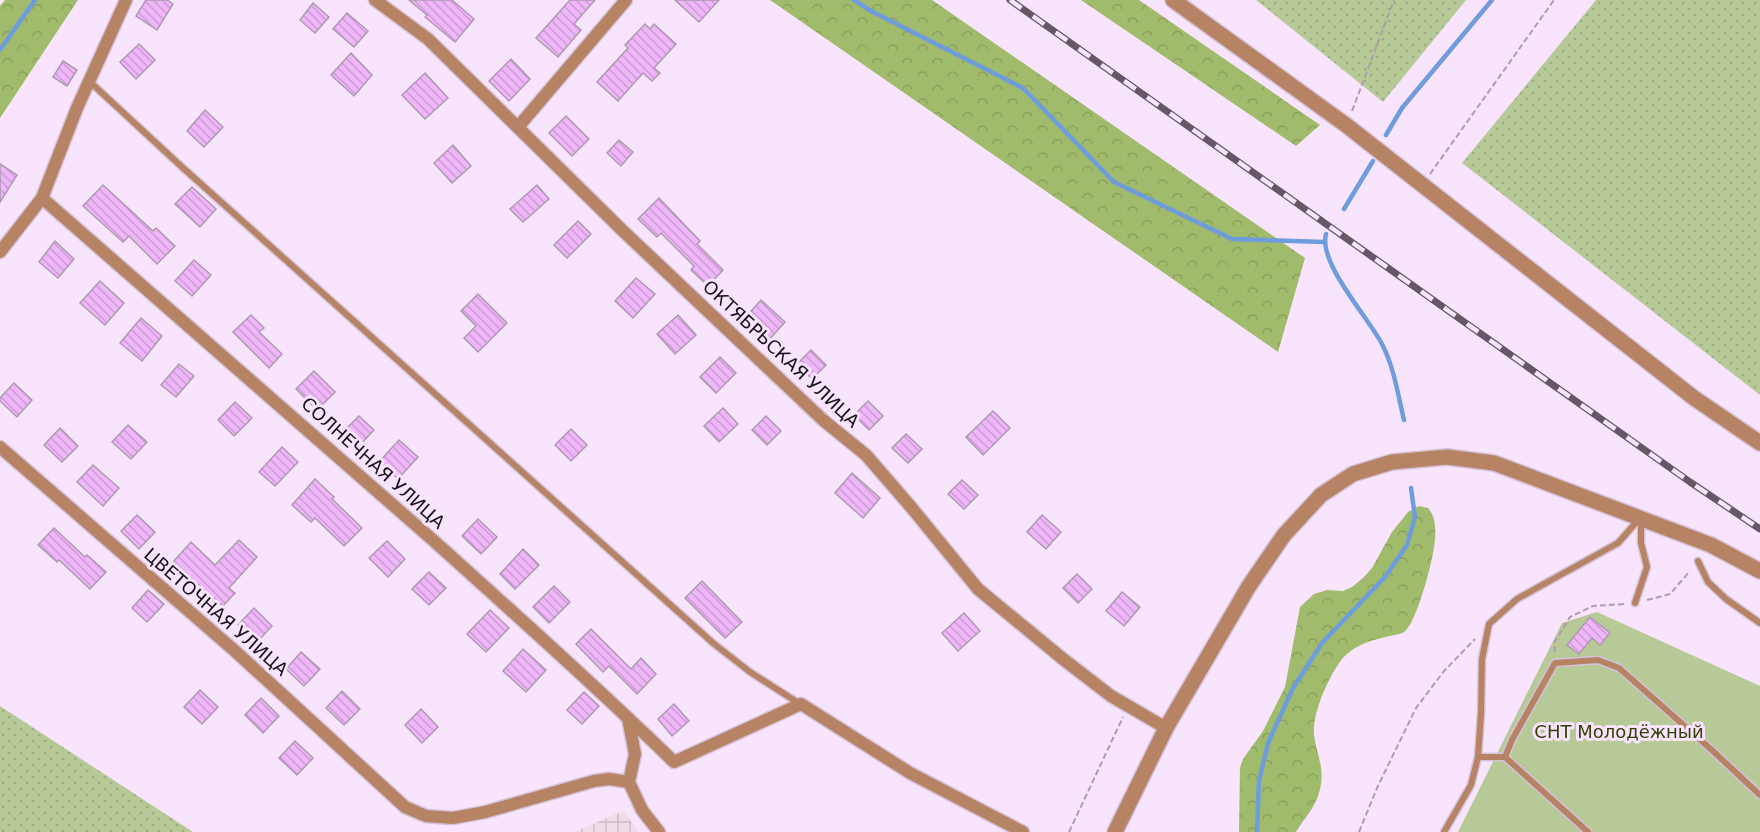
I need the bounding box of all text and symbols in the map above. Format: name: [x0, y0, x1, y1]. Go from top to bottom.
street label: ОКТЯБРЬСКАЯ УЛИЦА: [699, 276, 864, 432]
street label: СОЛНЕЧНАЯ УЛИЦА: [297, 393, 450, 533]
street label: ЦВЕТОЧНАЯ УЛИЦА: [140, 543, 293, 680]
park label: СНТ Молодёжный: [1534, 721, 1704, 742]

